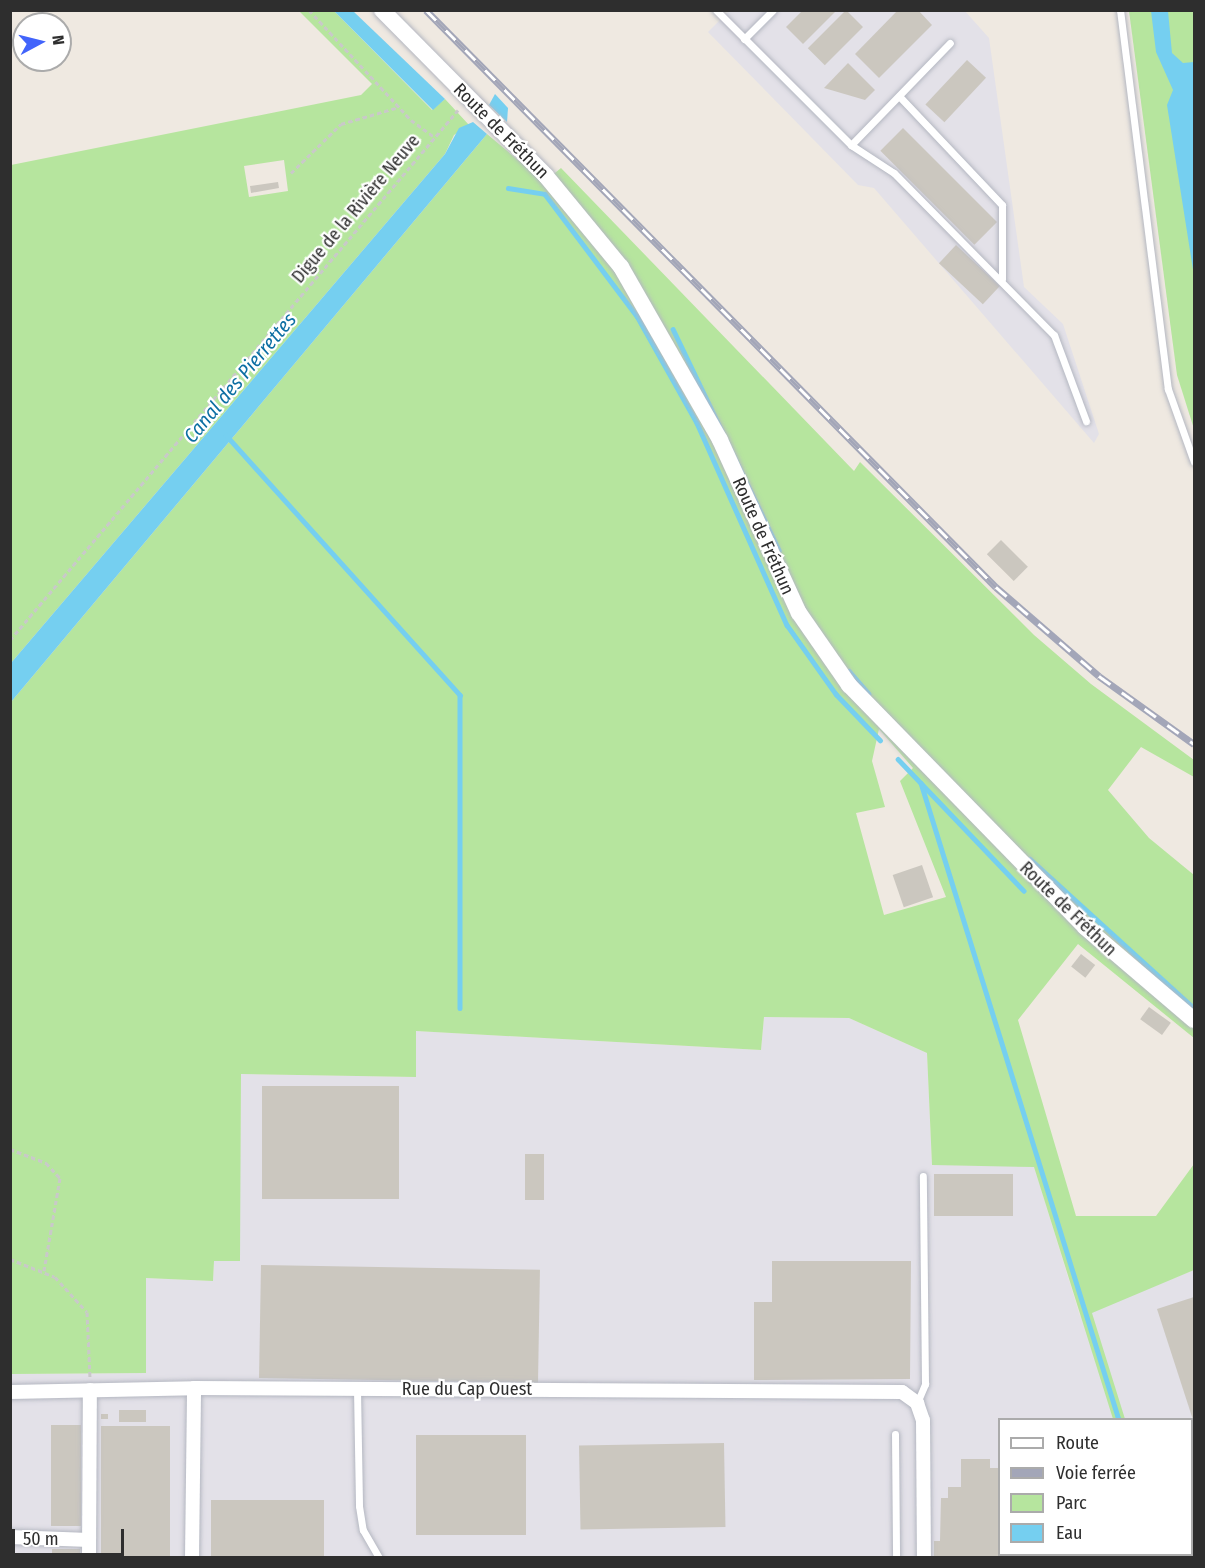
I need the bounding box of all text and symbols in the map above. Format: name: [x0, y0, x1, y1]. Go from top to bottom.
north arrow: [12, 12, 72, 72]
text: N: [48, 34, 68, 46]
street label: Route de Fréthun: [449, 79, 553, 183]
street label: Digue de la Rivière Neuve: [288, 130, 424, 288]
water label: Canal des Pierrettes: [179, 308, 301, 448]
street label: Route de Fréthun: [727, 474, 799, 598]
street label: Route de Fréthun: [1015, 857, 1121, 961]
street label: Rue du Cap Ouest: [402, 1378, 532, 1400]
legend: [998, 1418, 1193, 1556]
text: Route: [1056, 1432, 1099, 1454]
text: Voie ferrée: [1056, 1462, 1136, 1484]
text: Parc: [1056, 1492, 1087, 1514]
scale bar: [15, 1517, 128, 1555]
text: Eau: [1056, 1522, 1082, 1544]
text: 50 m: [23, 1528, 59, 1550]

